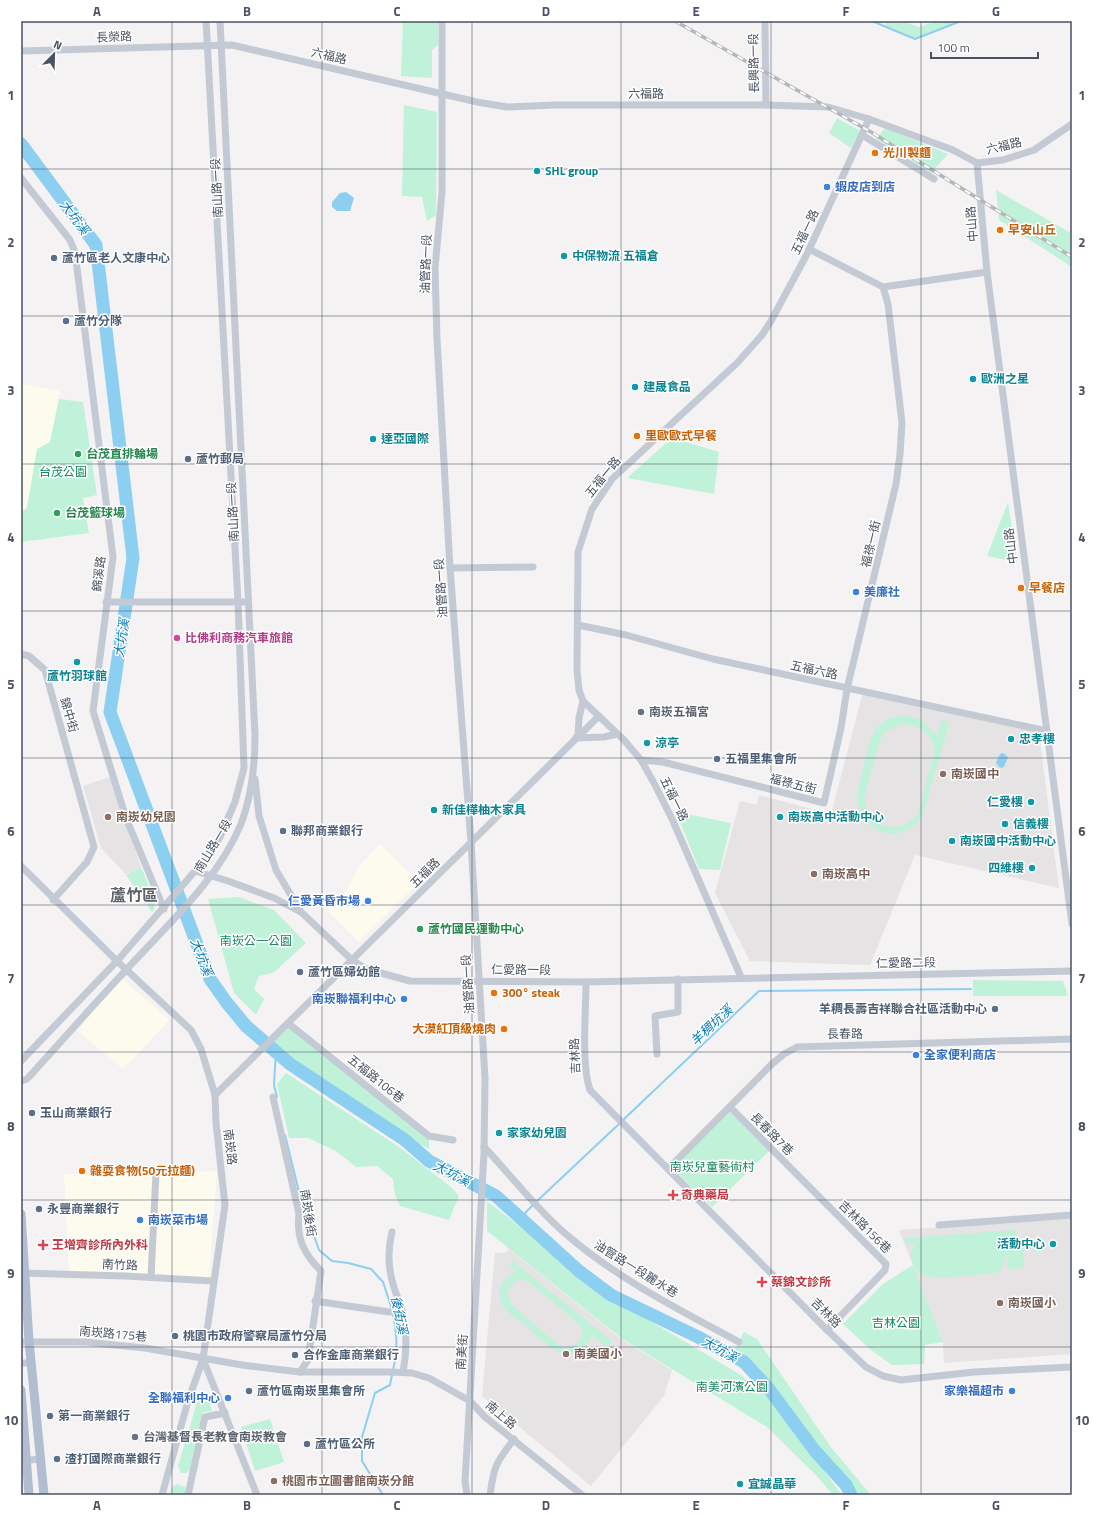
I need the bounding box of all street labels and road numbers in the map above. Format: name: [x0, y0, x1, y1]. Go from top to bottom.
street label: 長榮路: [96, 26, 132, 47]
street label: 長興路一段: [743, 33, 764, 93]
street label: 六福路: [309, 42, 349, 69]
street label: 六福路: [628, 84, 664, 103]
street label: 六福路: [984, 132, 1024, 159]
street label: 南山路一段: [205, 158, 228, 218]
street label: 中山路: [960, 205, 983, 243]
street label: 五福一路: [786, 206, 823, 258]
street label: 油管路一段: [415, 234, 436, 294]
street label: 五福一路: [580, 452, 625, 501]
street label: 南山路一段: [221, 482, 244, 542]
street label: 福祿一街: [856, 518, 885, 569]
street label: 中山路: [999, 527, 1022, 565]
street label: 錦溪路: [87, 555, 110, 593]
street label: 油管路一段: [429, 557, 452, 619]
street label: 五福六路: [789, 655, 840, 684]
street label: 錦中街: [55, 695, 84, 735]
street label: 福祿五街: [768, 768, 819, 799]
street label: 五福一路: [655, 773, 694, 825]
street label: 南山路一段: [189, 815, 236, 876]
street label: 五福路: [405, 853, 444, 892]
street label: 仁愛路二段: [876, 952, 936, 973]
street label: 油管路一段: [456, 953, 479, 1015]
street label: 仁愛路一段: [491, 959, 551, 980]
street label: 長春路: [827, 1024, 863, 1043]
street label: 吉林路: [564, 1038, 585, 1074]
street label: 五福路106巷: [344, 1050, 409, 1107]
street label: 長春路7巷: [746, 1108, 798, 1160]
street label: 南崁路: [219, 1128, 242, 1166]
street label: 南崁後街: [295, 1188, 322, 1238]
street label: 吉林路156巷: [835, 1196, 896, 1257]
street label: 油管路一段麗水巷: [591, 1235, 682, 1302]
street label: 南竹路: [102, 1254, 138, 1275]
street label: 吉林路: [807, 1293, 846, 1332]
street label: 南崁路175巷: [78, 1321, 148, 1346]
street label: 南美街: [451, 1333, 472, 1371]
street label: 南上路: [481, 1396, 521, 1433]

